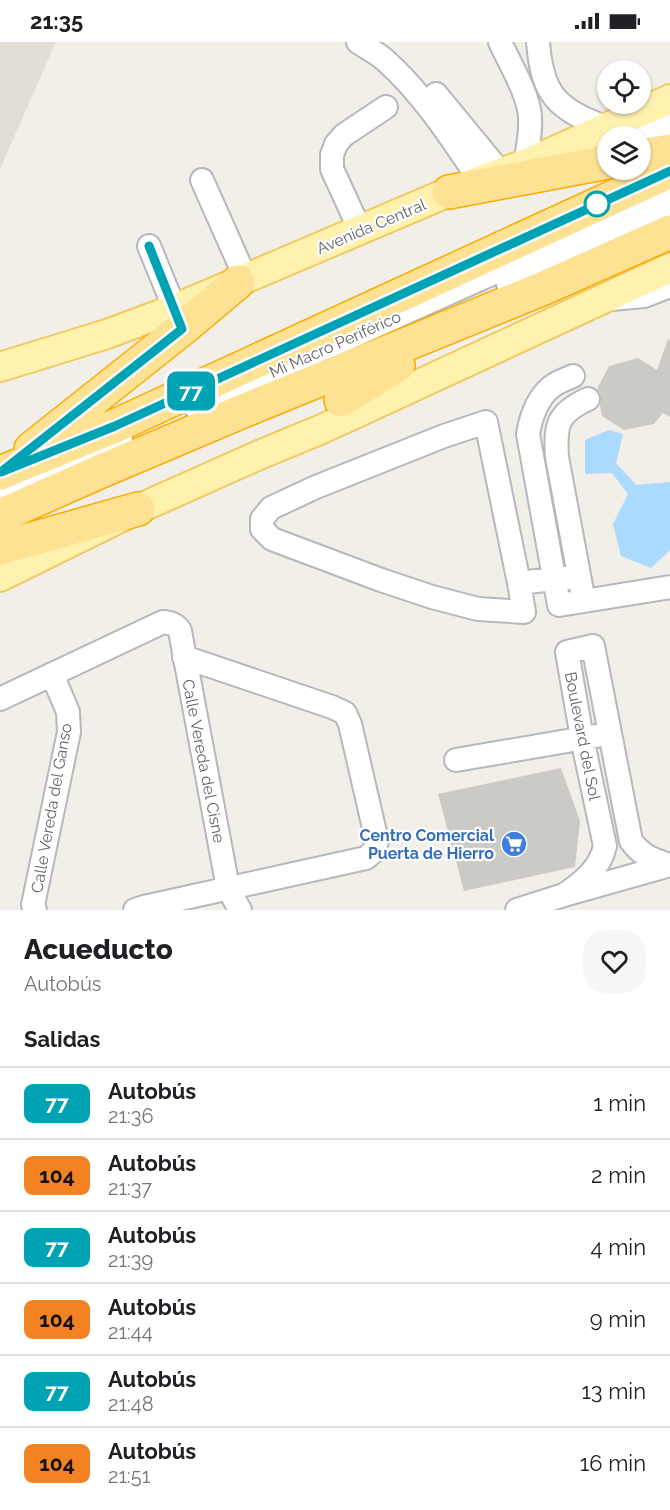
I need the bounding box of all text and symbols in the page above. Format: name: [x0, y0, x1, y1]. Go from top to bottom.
text: 21:35: [30, 8, 83, 34]
map controls: [597, 60, 651, 180]
button: locate: [597, 60, 651, 114]
button: layers: [597, 126, 651, 180]
unlabelled marker: [584, 191, 610, 217]
street label: Avenida Central: [314, 195, 429, 258]
street label: Mi Macro Periférico: [266, 307, 404, 382]
line badge: 77: [164, 372, 218, 410]
text: 77: [179, 379, 203, 404]
street label: Boulevard del Sol: [561, 670, 604, 803]
street label: Calle Vereda del Cisne: [178, 678, 229, 844]
street label: Calle Vereda del Ganso: [27, 722, 76, 894]
place label: Centro Comercial Puerta de Hierro: [360, 826, 495, 863]
supermarket icon: Centro Comercial Puerta de Hierro: [499, 829, 529, 859]
button: heart: [583, 930, 646, 993]
text: Acueducto: [24, 933, 173, 966]
text: Autobús: [24, 972, 101, 996]
text: Salidas: [24, 1026, 100, 1052]
text: Autobús: [108, 1078, 196, 1104]
text: 1 min: [593, 1090, 646, 1116]
text: 77: [45, 1091, 69, 1116]
text: 21:36: [108, 1104, 153, 1128]
text: Autobús: [108, 1150, 196, 1176]
text: 2 min: [591, 1162, 646, 1188]
text: 104: [39, 1163, 75, 1188]
text: 21:37: [108, 1176, 152, 1200]
text: Autobús: [108, 1222, 196, 1248]
text: 4 min: [591, 1234, 646, 1260]
text: 77: [45, 1235, 69, 1260]
text: 21:39: [108, 1248, 153, 1272]
text: Autobús: [108, 1294, 196, 1320]
text: 9 min: [590, 1306, 646, 1332]
text: 104: [39, 1307, 75, 1332]
text: 21:44: [108, 1320, 153, 1344]
text: Autobús: [108, 1366, 196, 1392]
text: 13 min: [581, 1378, 646, 1404]
text: 77: [45, 1379, 69, 1404]
text: 21:48: [108, 1392, 154, 1416]
text: Autobús: [108, 1438, 196, 1464]
text: 16 min: [580, 1450, 646, 1476]
text: 104: [39, 1451, 75, 1476]
text: 21:51: [108, 1464, 150, 1488]

